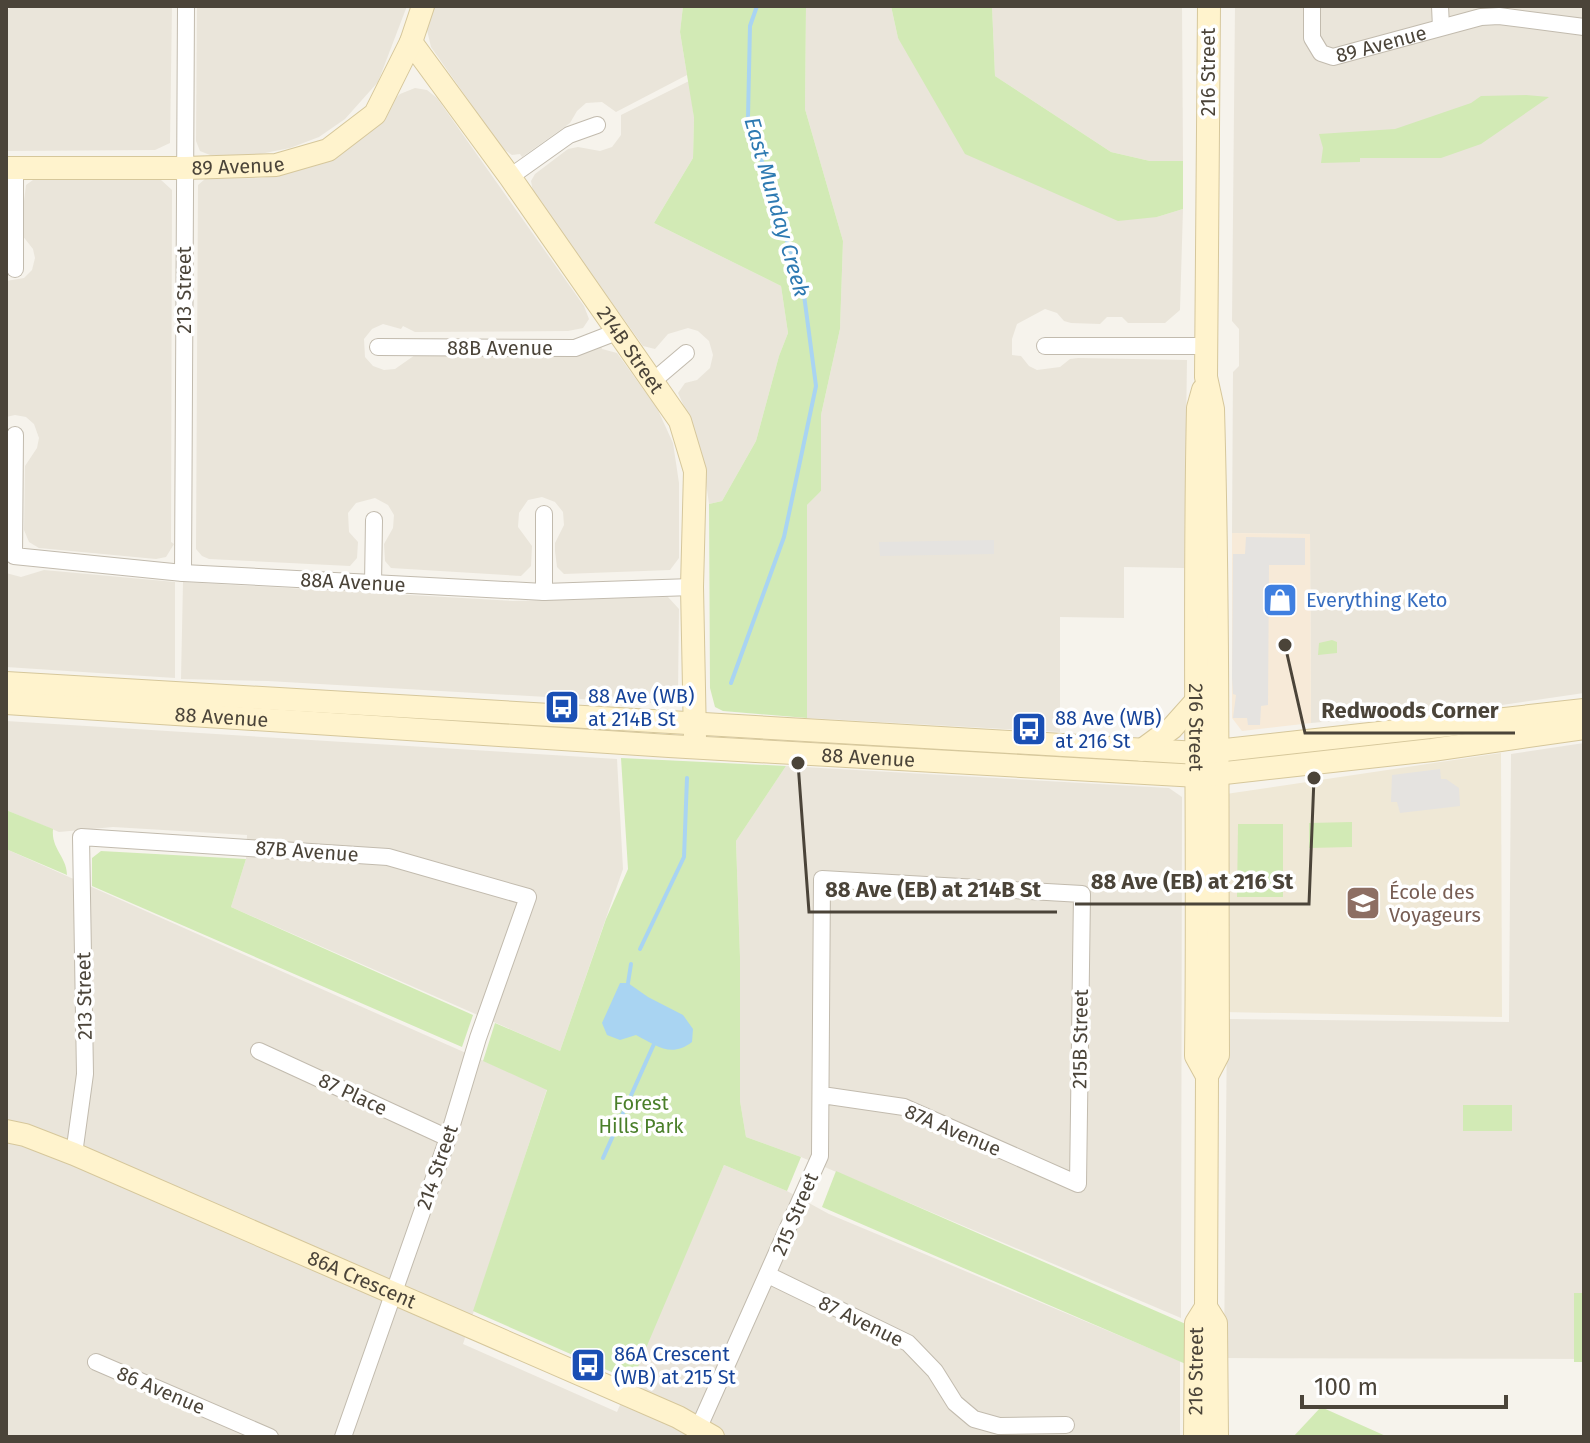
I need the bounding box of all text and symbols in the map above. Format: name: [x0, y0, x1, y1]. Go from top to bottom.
street label: 89 Avenue: [1333, 20, 1429, 68]
street label: 216 Street: [1196, 27, 1220, 116]
water label: East Munday Creek: [738, 114, 816, 300]
street label: 89 Avenue: [191, 151, 287, 180]
street label: 213 Street: [172, 245, 196, 334]
street label: 214B Street: [592, 302, 669, 399]
street label: 88B Avenue: [447, 336, 553, 360]
street label: 88A Avenue: [300, 567, 406, 597]
shop icon: Everything Keto: [1261, 581, 1299, 619]
place label: Everything Keto: [1306, 588, 1448, 612]
street label: 216 Street: [1184, 683, 1208, 772]
place label: 88 Ave (WB) at 214B St: [588, 684, 694, 731]
callout: Redwoods Corner: [1305, 687, 1515, 733]
bus stop icon: 88 Ave (WB) at 214B St: [543, 688, 581, 726]
text: Redwoods Corner: [1321, 697, 1499, 724]
street label: 88 Avenue: [174, 702, 269, 732]
place label: 88 Ave (WB) at 216 St: [1055, 706, 1161, 753]
bus stop icon: 88 Ave (WB) at 216 St: [1010, 710, 1048, 748]
street label: 88 Avenue: [821, 743, 916, 772]
street label: 87B Avenue: [255, 835, 359, 867]
callout: 88 Ave (EB) at 216 St: [1075, 858, 1309, 904]
callout: 88 Ave (EB) at 214B St: [809, 866, 1057, 912]
text: 88 Ave (EB) at 216 St: [1091, 868, 1294, 895]
text: 88 Ave (EB) at 214B St: [825, 876, 1042, 903]
place label: École des Voyageurs: [1389, 880, 1481, 927]
school or university icon: École des Voyageurs: [1344, 884, 1382, 922]
street label: 213 Street: [71, 951, 97, 1040]
street label: 215B Street: [1067, 988, 1093, 1089]
street label: 87 Place: [315, 1068, 391, 1120]
park label: Forest Hills Park: [599, 1091, 684, 1138]
street label: 87A Avenue: [901, 1099, 1005, 1161]
street label: 214 Street: [411, 1121, 463, 1213]
street label: 215 Street: [767, 1168, 823, 1259]
street label: 86A Crescent: [304, 1245, 421, 1314]
street label: 87 Avenue: [815, 1290, 907, 1352]
street label: 216 Street: [1183, 1326, 1208, 1415]
place label: 86A Crescent (WB) at 215 St: [614, 1342, 737, 1389]
bus stop icon: 86A Crescent (WB) at 215 St: [569, 1346, 607, 1384]
scale bar: [1302, 1359, 1506, 1409]
street label: 86 Avenue: [113, 1361, 209, 1419]
text: 100 m: [1314, 1373, 1378, 1401]

